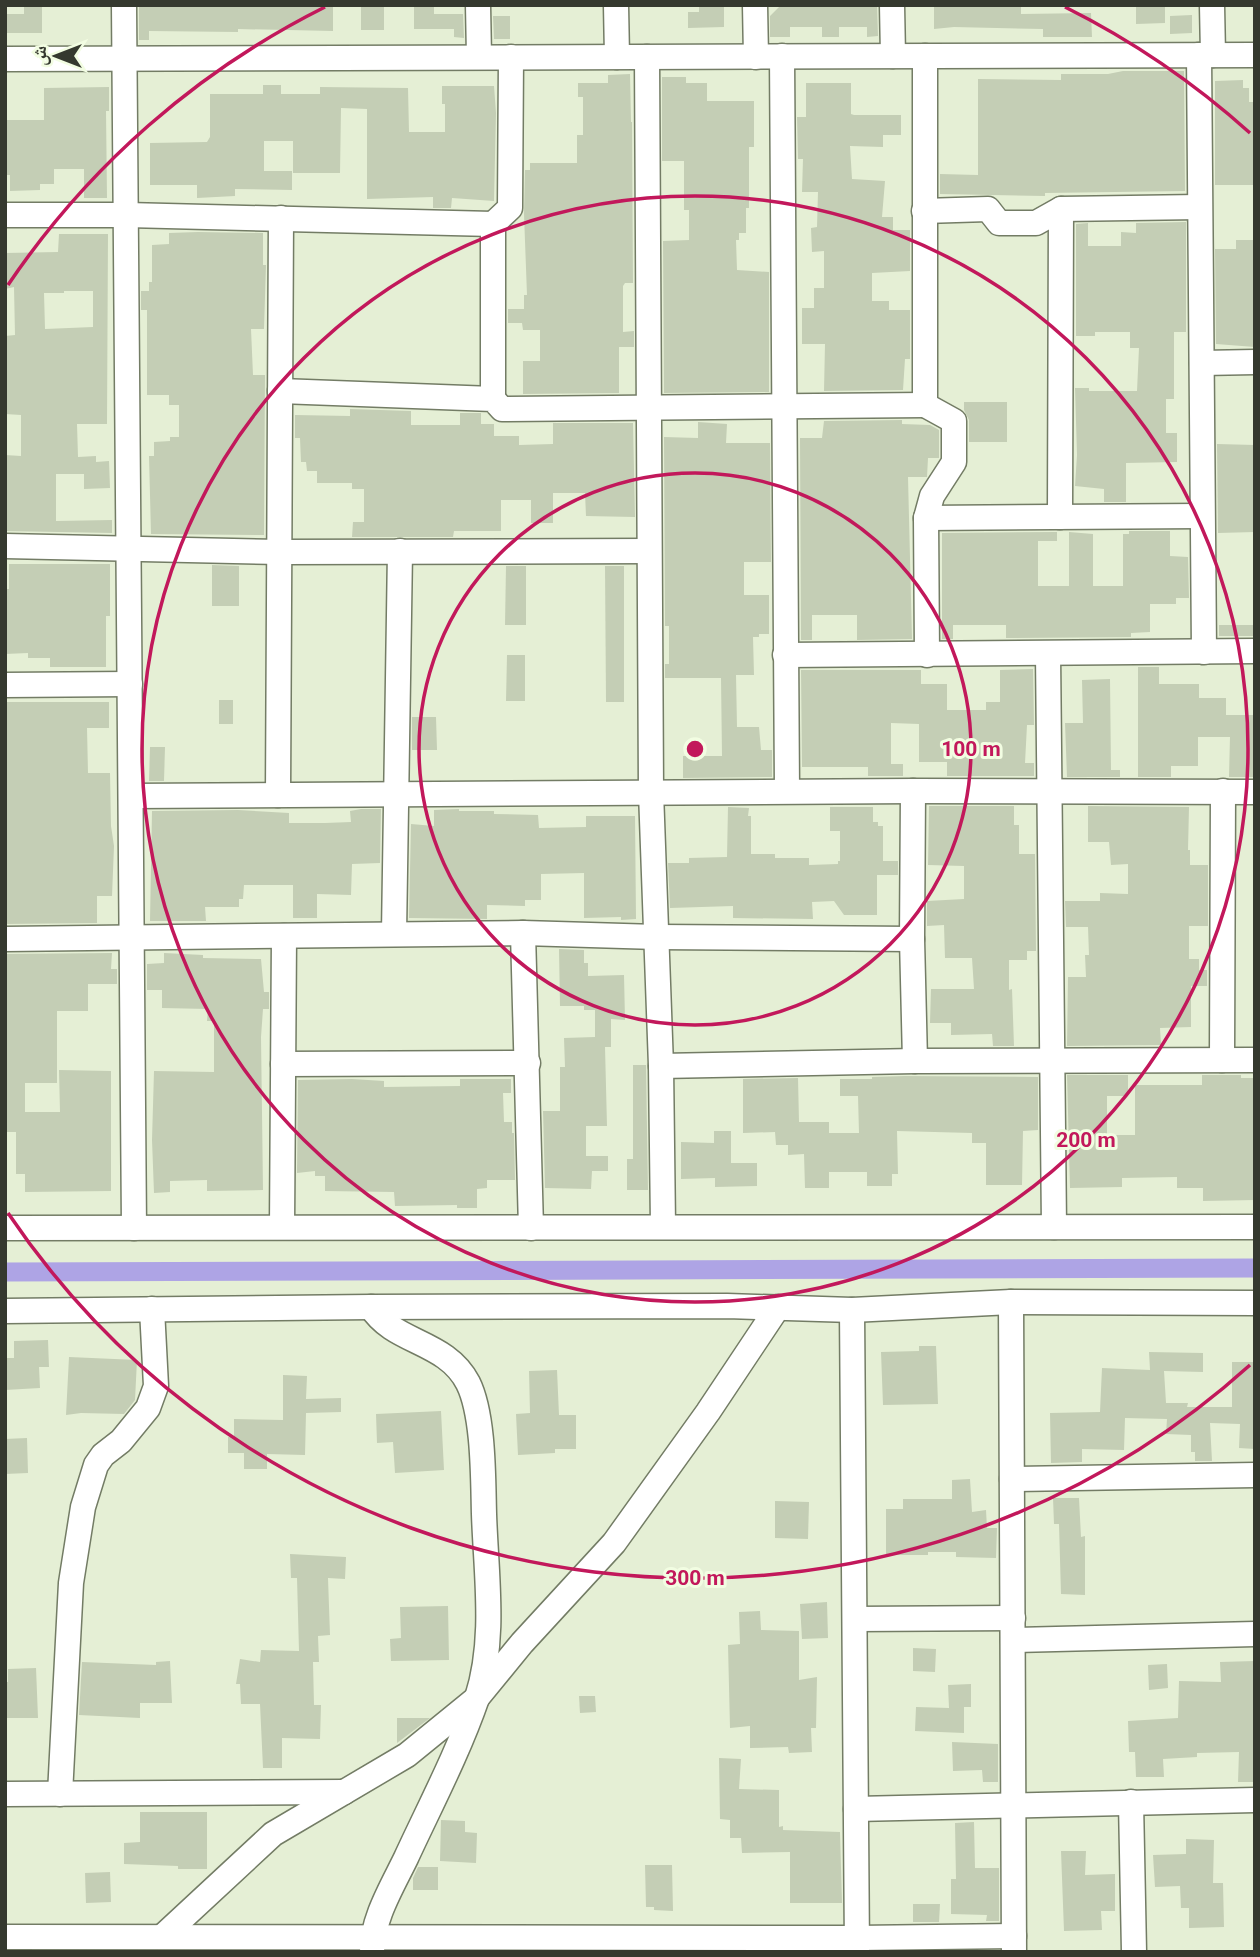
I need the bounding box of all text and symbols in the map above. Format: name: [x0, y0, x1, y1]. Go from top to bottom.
north arrow: [21, 21, 91, 91]
text: ش: [28, 46, 51, 66]
centre of rings: [683, 737, 707, 761]
text: 100 m: [941, 737, 1001, 761]
text: 200 m: [1056, 1128, 1116, 1152]
text: 300 m: [665, 1566, 725, 1590]

